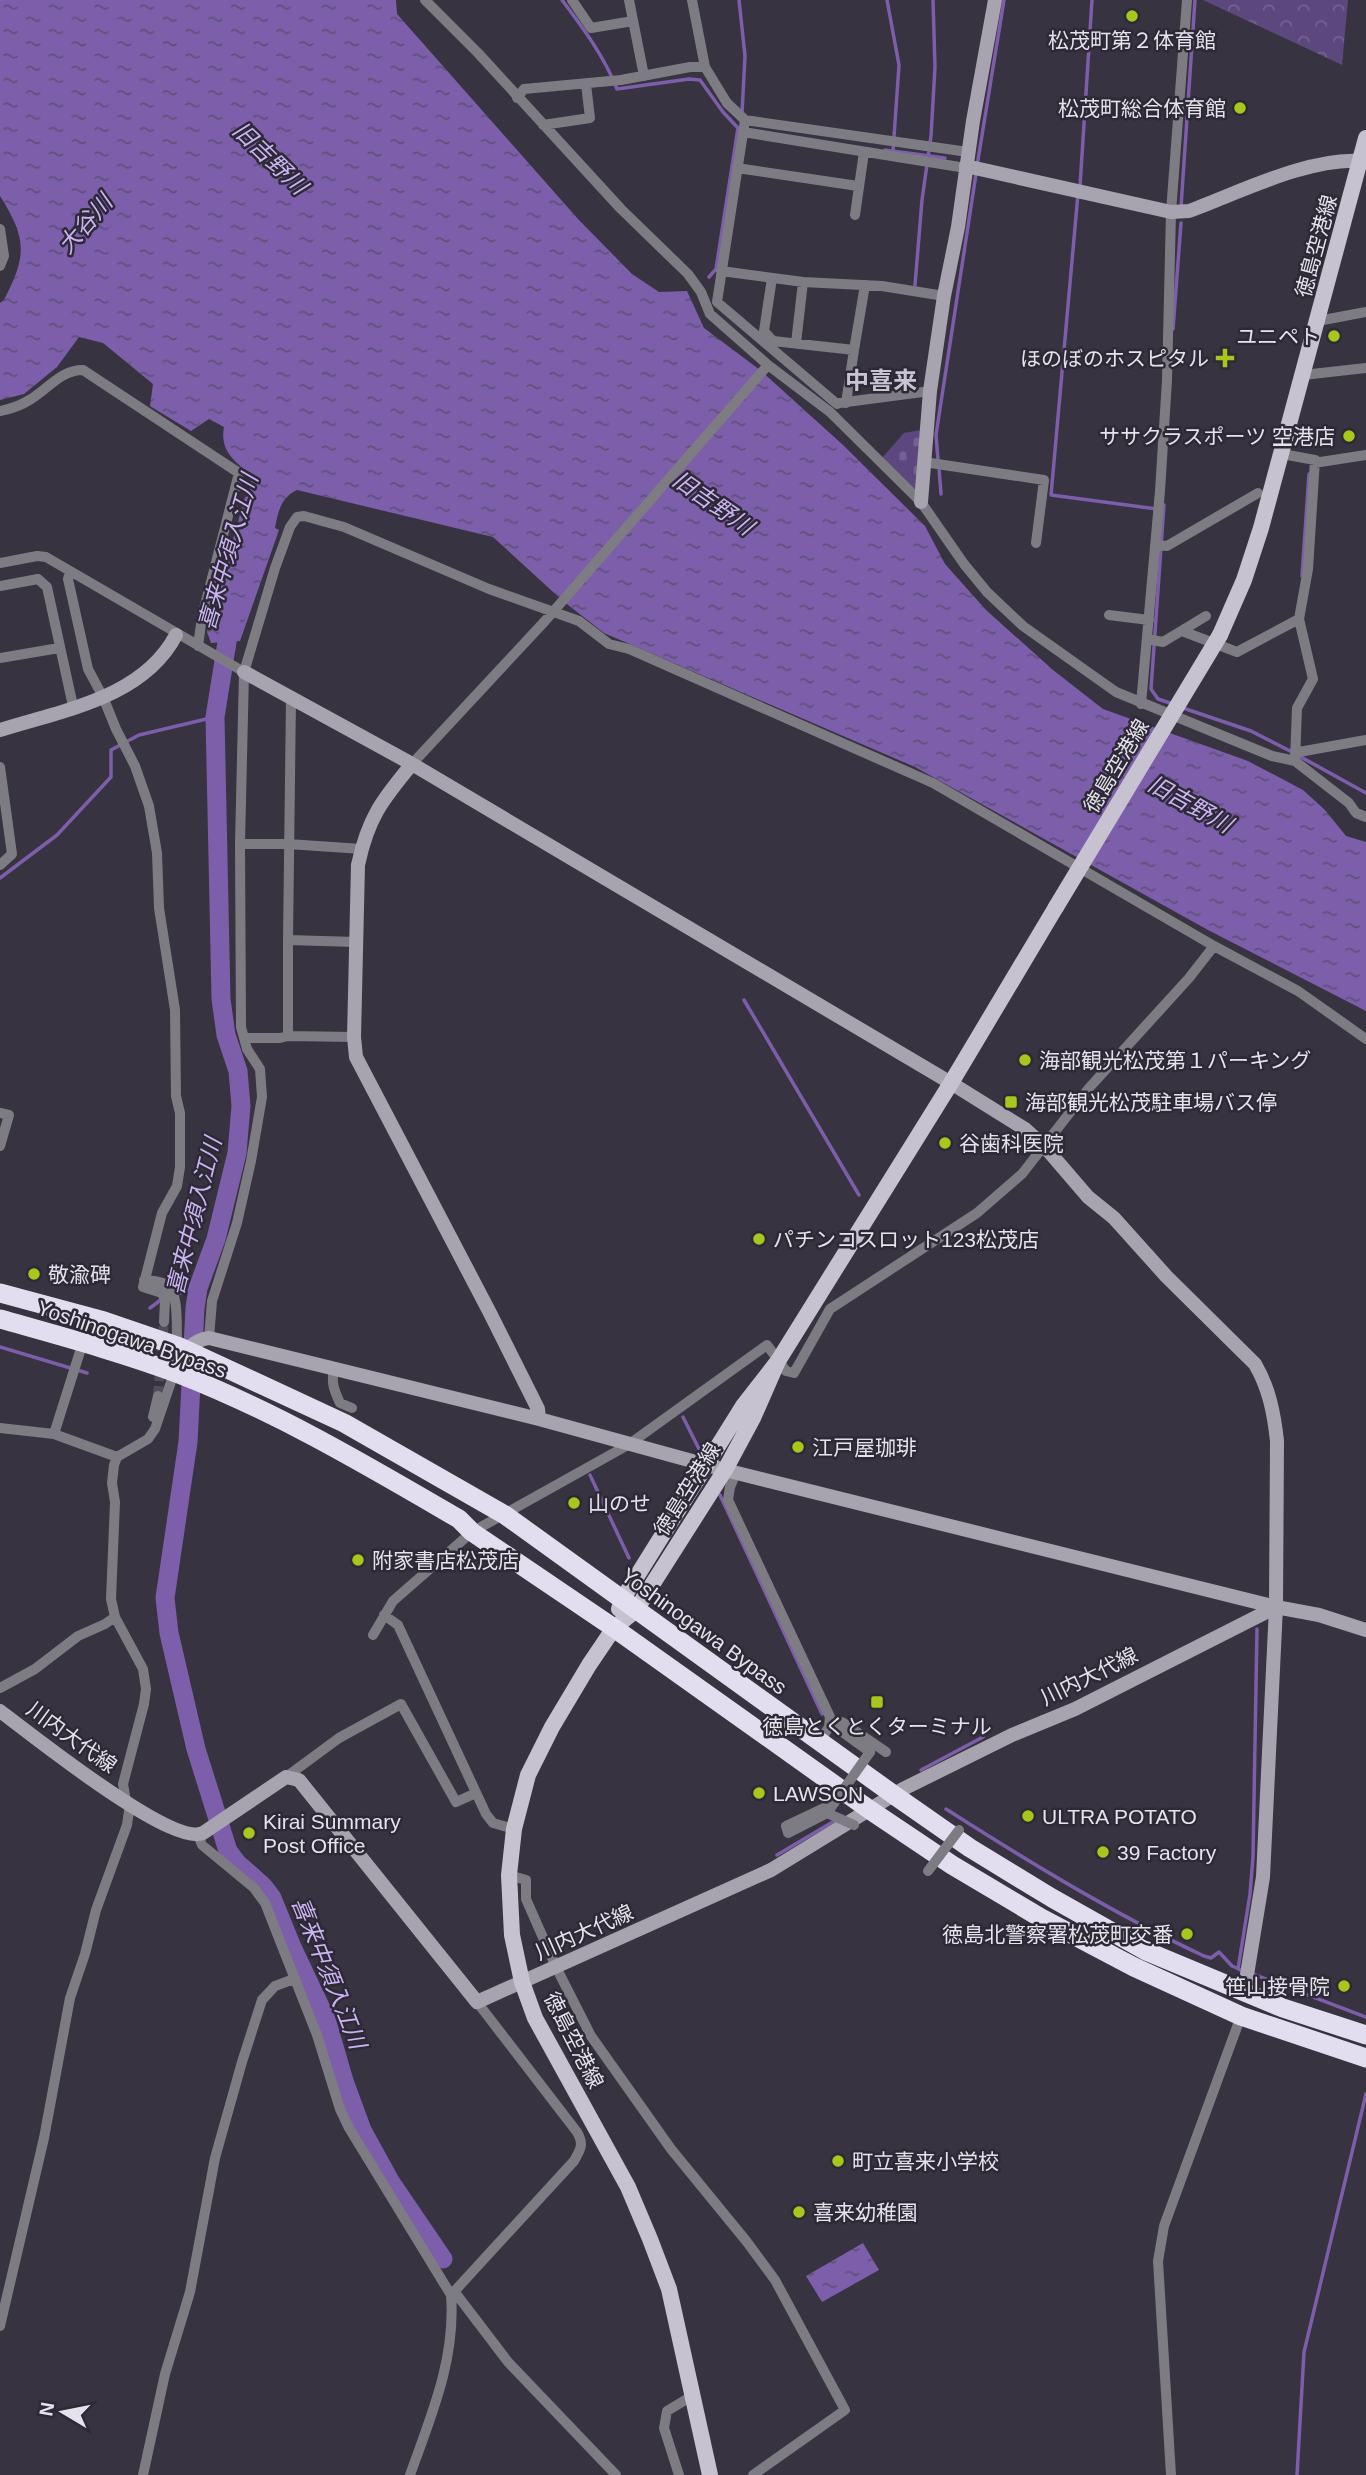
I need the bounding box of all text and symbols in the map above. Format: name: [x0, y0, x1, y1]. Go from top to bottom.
marker: 松茂町第２体育館: [1124, 8, 1140, 24]
place label: 松茂町第２体育館: [1048, 29, 1216, 52]
place label: 松茂町総合体育館: [1058, 97, 1226, 120]
marker: 松茂町総合体育館: [1232, 100, 1248, 116]
water label: 旧吉野川: [228, 117, 314, 201]
water label: 大谷川: [53, 187, 119, 259]
street label: 徳島空港線: [1291, 192, 1341, 300]
place label: ユニペト: [1236, 325, 1320, 348]
marker: ユニペト: [1326, 328, 1342, 344]
place label: ほのぼのホスピタル: [1020, 347, 1209, 370]
marker: ほのぼのホスピタル: [1215, 348, 1235, 368]
district label: 中喜来: [845, 367, 917, 394]
place label: ササクラスポーツ 空港店: [1099, 425, 1335, 448]
marker: ササクラスポーツ 空港店: [1341, 428, 1357, 444]
water label: 旧吉野川: [668, 466, 761, 542]
water label: 喜来中須入江川: [193, 468, 264, 633]
street label: 徳島空港線: [1079, 715, 1153, 817]
water label: 旧吉野川: [1143, 770, 1239, 839]
place label: 海部観光松茂第１パーキング: [1039, 1049, 1311, 1072]
marker: 海部観光松茂第１パーキング: [1017, 1052, 1033, 1068]
place label: 海部観光松茂駐車場バス停: [1025, 1091, 1277, 1114]
marker: 海部観光松茂駐車場バス停: [1003, 1094, 1019, 1110]
water label: 喜来中須入江川: [162, 1132, 227, 1297]
place label: 谷歯科医院: [959, 1132, 1064, 1155]
marker: 谷歯科医院: [937, 1135, 953, 1151]
place label: パチンコスロット123松茂店: [773, 1228, 1039, 1251]
marker: パチンコスロット123松茂店: [751, 1231, 767, 1247]
place label: 敬渝碑: [48, 1263, 111, 1286]
marker: 敬渝碑: [26, 1266, 42, 1282]
street label: Yoshinogawa Bypass: [34, 1296, 230, 1382]
place label: 江戸屋珈琲: [812, 1436, 917, 1459]
street label: 徳島空港線: [649, 1438, 725, 1540]
marker: 江戸屋珈琲: [790, 1439, 806, 1455]
place label: 山のせ: [588, 1492, 651, 1515]
marker: 山のせ: [566, 1495, 582, 1511]
place label: 附家書店松茂店: [372, 1549, 519, 1572]
marker: 附家書店松茂店: [350, 1552, 366, 1568]
street label: Yoshinogawa Bypass: [617, 1563, 791, 1699]
street label: 川内大代線: [1037, 1643, 1141, 1709]
marker: 徳島とくとくターミナル: [869, 1694, 885, 1710]
street label: 川内大代線: [23, 1697, 121, 1777]
place label: 徳島とくとくターミナル: [762, 1715, 992, 1738]
place label: LAWSON: [773, 1782, 863, 1805]
marker: LAWSON: [751, 1785, 767, 1801]
place label: ULTRA POTATO: [1042, 1805, 1197, 1828]
marker: ULTRA POTATO: [1020, 1808, 1036, 1824]
place label: Kirai Summary Post Office: [263, 1810, 401, 1857]
marker: Kirai Summary Post Office: [241, 1825, 257, 1841]
place label: 39 Factory: [1117, 1841, 1217, 1864]
marker: 39 Factory: [1095, 1844, 1111, 1860]
water label: 喜来中須入江川: [287, 1893, 372, 2055]
street label: 川内大代線: [531, 1900, 637, 1964]
place label: 徳島北警察署松茂町交番: [942, 1923, 1173, 1946]
marker: 徳島北警察署松茂町交番: [1179, 1926, 1195, 1942]
place label: 笹山接骨院: [1225, 1975, 1330, 1998]
marker: 笹山接骨院: [1336, 1978, 1352, 1994]
street label: 徳島空港線: [540, 1988, 608, 2092]
place label: 町立喜来小学校: [852, 2150, 999, 2173]
marker: 町立喜来小学校: [830, 2153, 846, 2169]
place label: 喜来幼稚園: [813, 2201, 918, 2224]
marker: 喜来幼稚園: [791, 2204, 807, 2220]
north arrow: [28, 2377, 98, 2447]
text: N: [35, 2401, 58, 2418]

